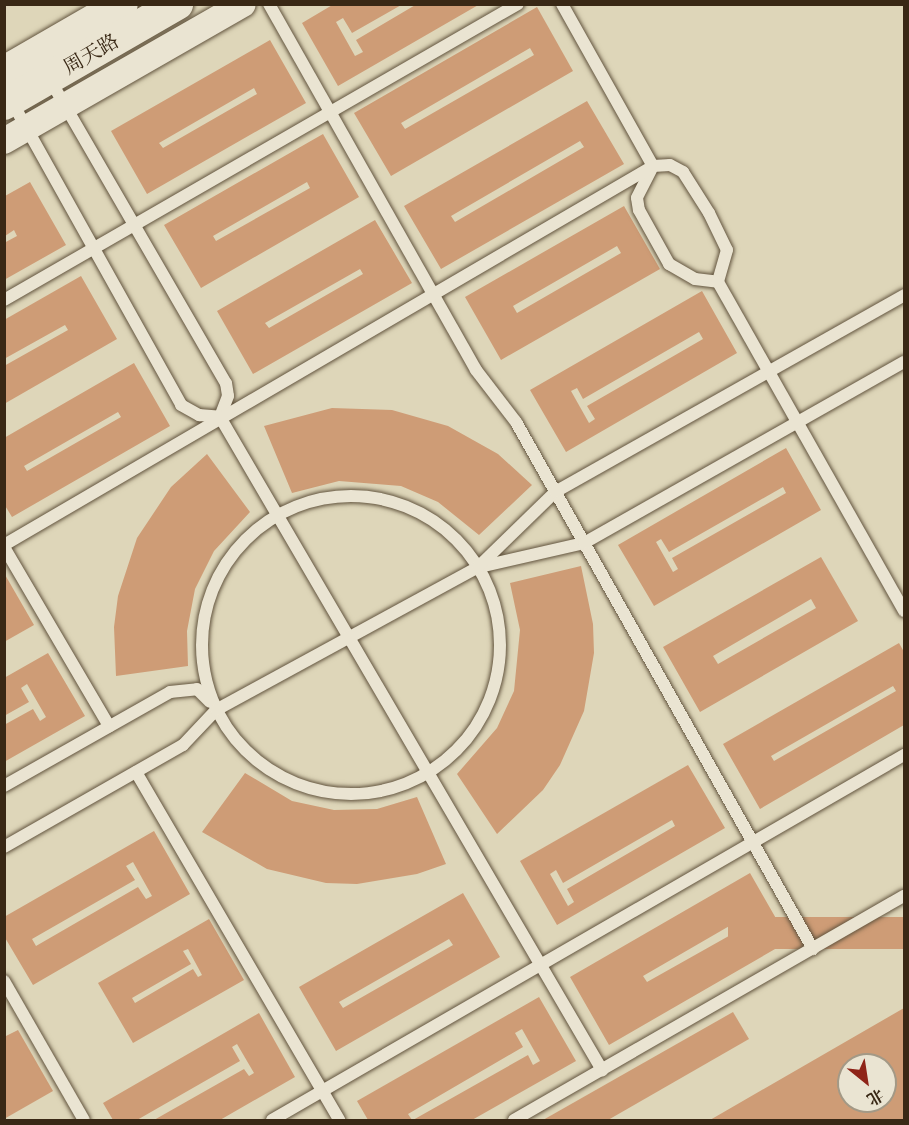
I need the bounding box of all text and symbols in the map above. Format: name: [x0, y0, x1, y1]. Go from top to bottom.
street label: 周天路: [59, 29, 123, 79]
north arrow: [837, 1053, 897, 1113]
text: 北: [864, 1085, 887, 1110]

